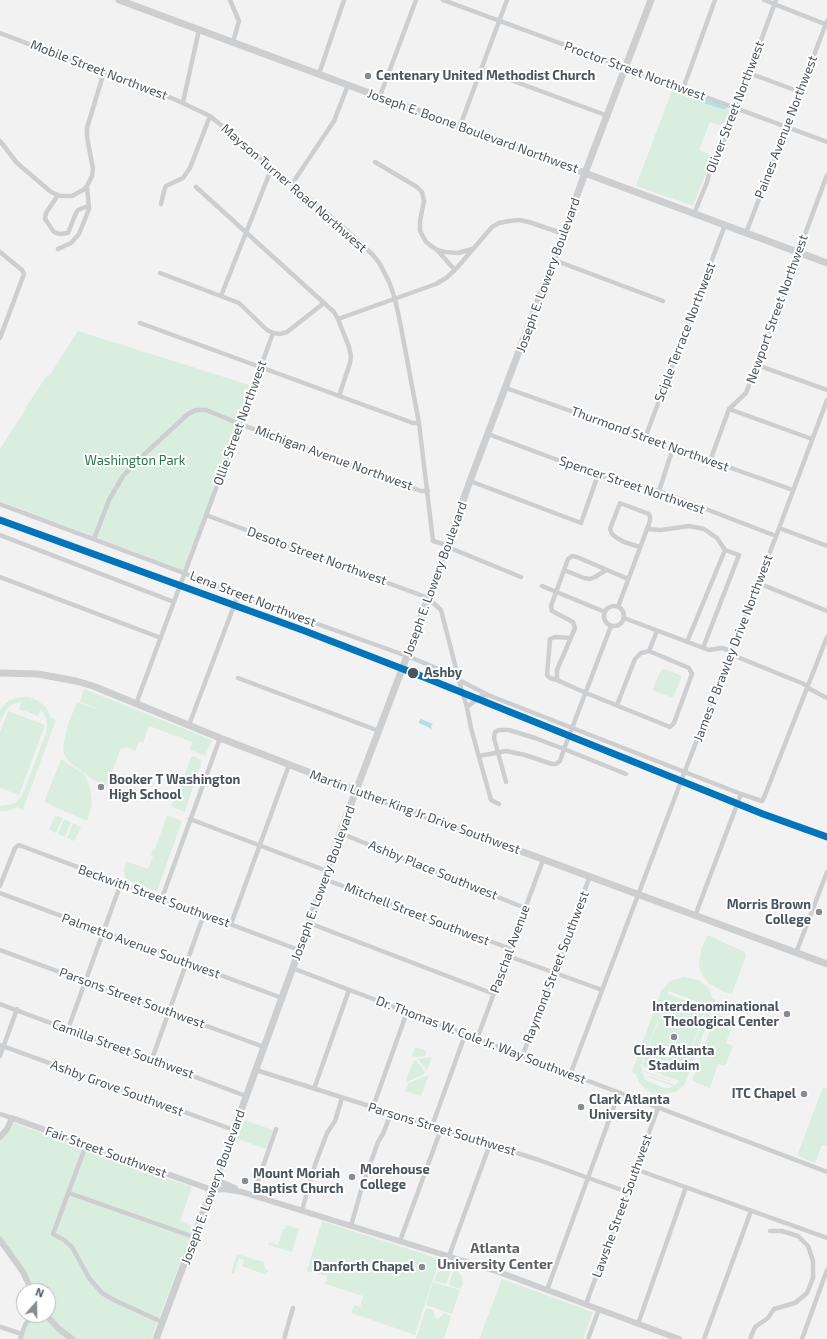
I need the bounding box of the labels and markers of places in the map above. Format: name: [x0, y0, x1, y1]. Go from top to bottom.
place label: Centenary United Methodist Church: [376, 68, 595, 84]
marker: Centenary United Methodist Church: [363, 71, 373, 81]
place label: Ashby: [424, 665, 462, 681]
marker: Ashby: [406, 666, 420, 680]
place label: Booker T Washington High School: [109, 772, 240, 803]
marker: Booker T Washington High School: [96, 782, 106, 792]
place label: Morris Brown College: [727, 897, 811, 928]
marker: Morris Brown College: [814, 907, 824, 917]
place label: Interdenominational Theological Center: [652, 999, 779, 1030]
marker: Interdenominational Theological Center: [782, 1009, 792, 1019]
marker: Clark Atlanta Staduim: [669, 1032, 679, 1042]
place label: Clark Atlanta Staduim: [634, 1043, 714, 1074]
place label: ITC Chapel: [732, 1086, 796, 1102]
marker: ITC Chapel: [799, 1089, 809, 1099]
place label: Clark Atlanta University: [589, 1092, 670, 1123]
marker: Clark Atlanta University: [576, 1102, 586, 1112]
place label: Morehouse College: [360, 1162, 430, 1193]
place label: Mount Moriah Baptist Church: [253, 1166, 344, 1197]
marker: Morehouse College: [347, 1172, 357, 1182]
marker: Mount Moriah Baptist Church: [240, 1176, 250, 1186]
place label: Danforth Chapel: [313, 1259, 414, 1275]
marker: Danforth Chapel: [417, 1262, 427, 1272]

